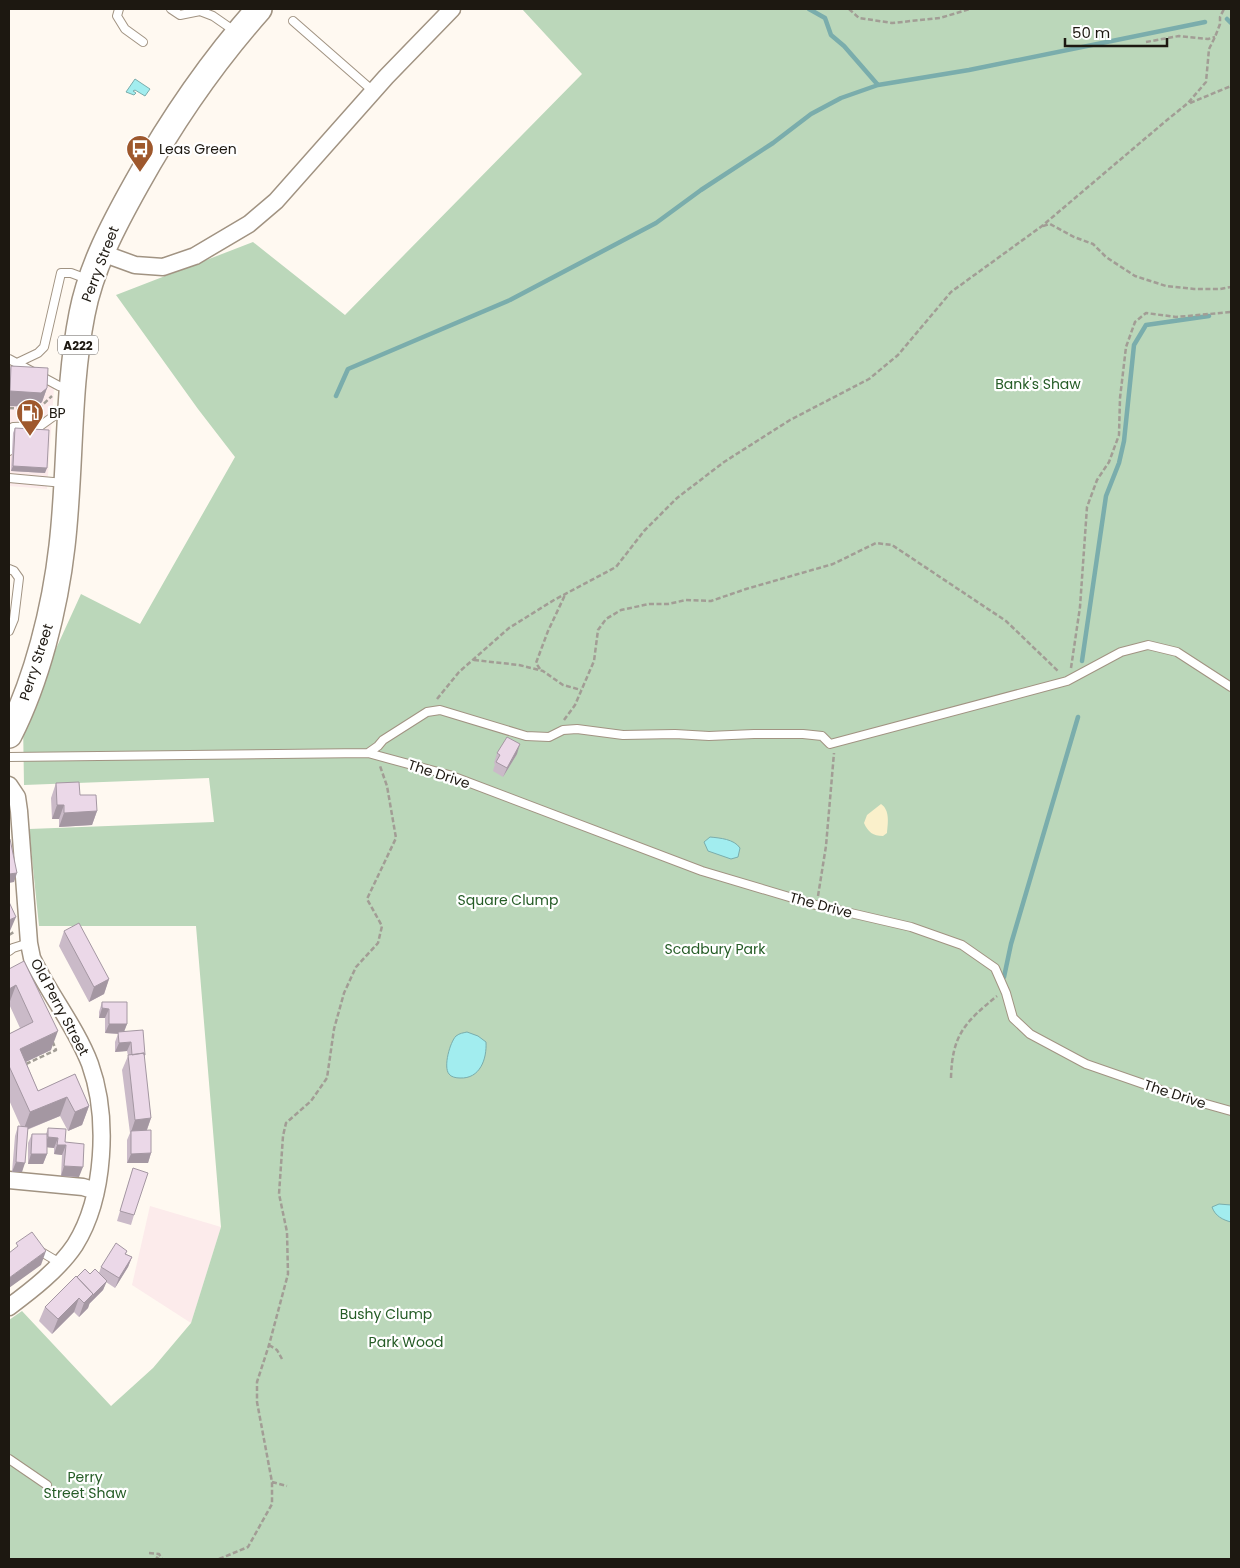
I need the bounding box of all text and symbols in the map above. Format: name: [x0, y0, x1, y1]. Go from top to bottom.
scale bar: [1065, 15, 1168, 47]
text: 50 m: [1072, 22, 1110, 43]
bus stop icon: Leas Green: [125, 134, 155, 173]
place label: Leas Green: [159, 139, 237, 159]
street label: Perry Street: [76, 223, 124, 305]
road number: A222: [58, 336, 98, 354]
park label: Bank's Shaw: [995, 374, 1081, 394]
fuel station icon: BP: [15, 398, 45, 437]
place label: BP: [49, 403, 66, 423]
street label: Perry Street: [14, 621, 58, 703]
street label: The Drive: [405, 755, 473, 794]
street label: The Drive: [787, 887, 855, 923]
park label: Square Clump: [458, 890, 558, 910]
park label: Scadbury Park: [665, 939, 766, 959]
street label: Old Perry Street: [26, 955, 94, 1059]
street label: The Drive: [1141, 1075, 1209, 1114]
park label: Bushy Clump: [340, 1304, 432, 1324]
park label: Park Wood: [369, 1332, 443, 1352]
park label: Perry Street Shaw: [44, 1467, 127, 1503]

